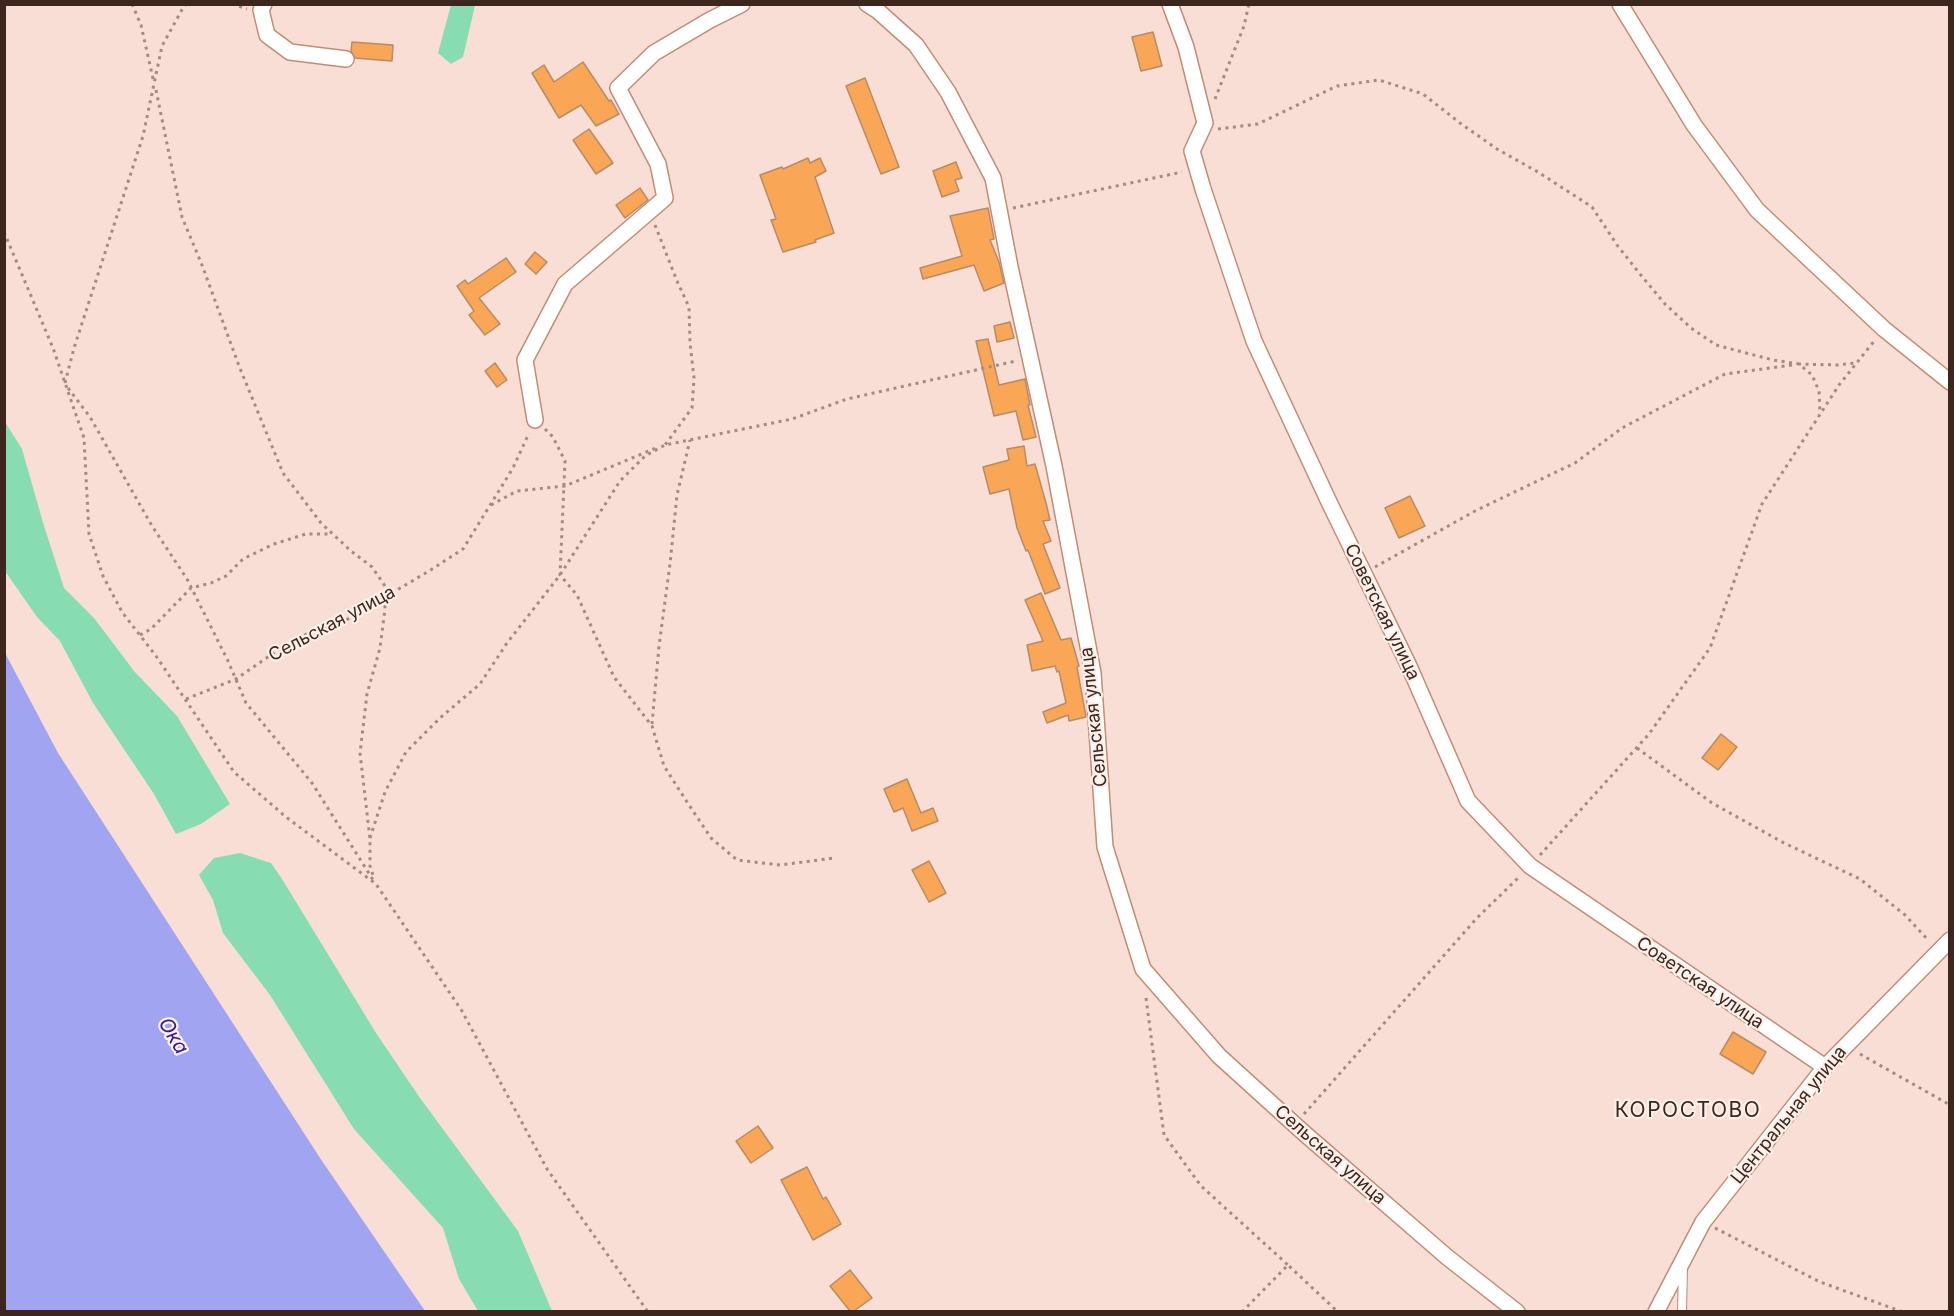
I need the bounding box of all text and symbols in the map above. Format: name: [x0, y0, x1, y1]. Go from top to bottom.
street label: Советская улица: [1340, 540, 1424, 684]
street label: Сельская улица: [265, 582, 399, 666]
street label: Сельская улица: [1076, 646, 1112, 788]
street label: Советская улица: [1632, 932, 1768, 1034]
water label: Ока: [153, 1013, 193, 1059]
street label: Центральная улица: [1727, 1042, 1851, 1188]
district label: КОРОСТОВО: [1615, 1098, 1761, 1124]
street label: Сельская улица: [1270, 1101, 1390, 1209]

